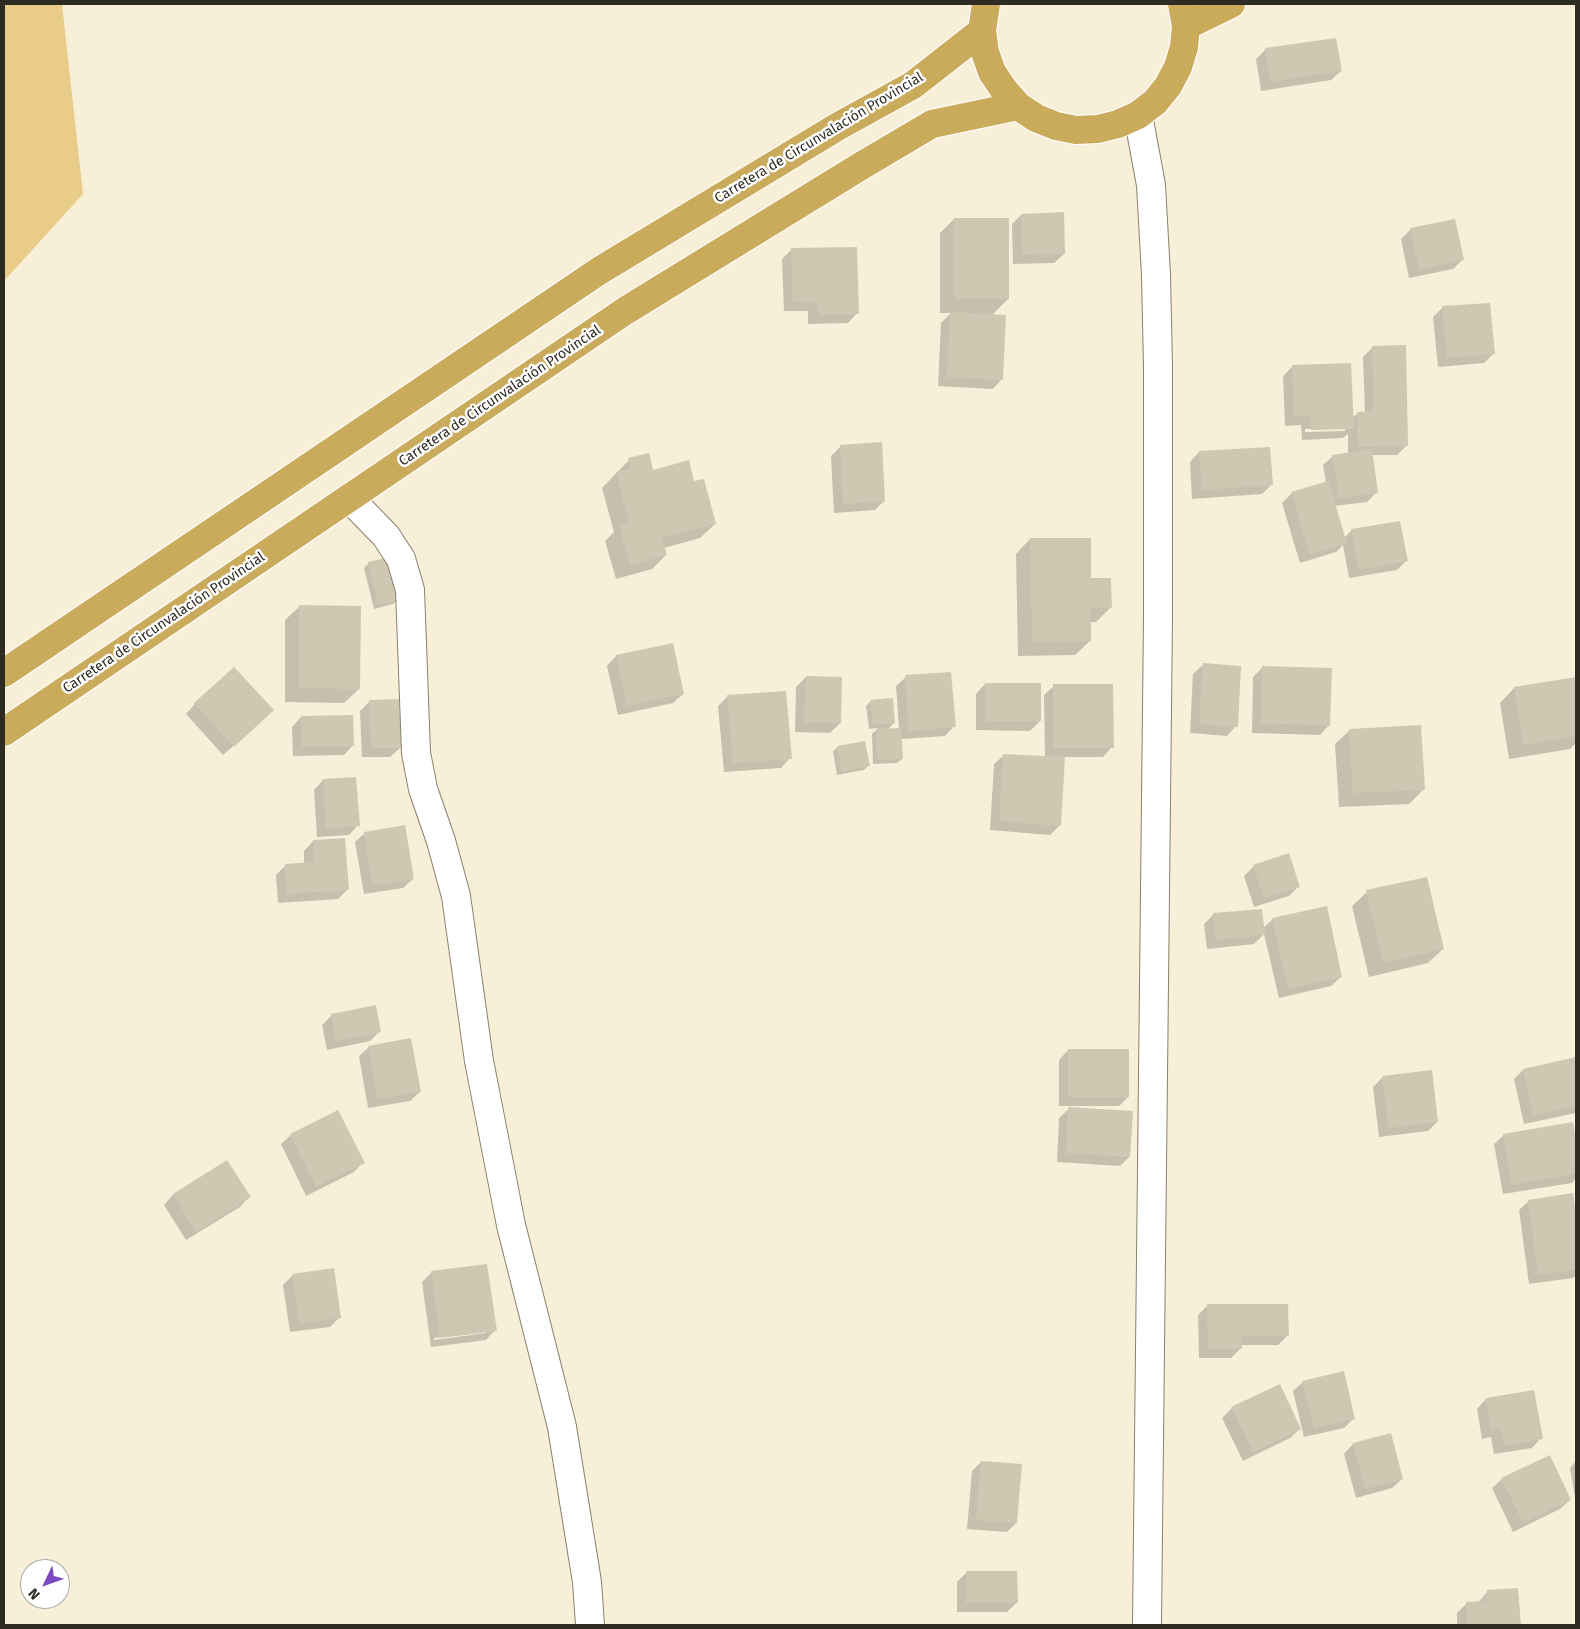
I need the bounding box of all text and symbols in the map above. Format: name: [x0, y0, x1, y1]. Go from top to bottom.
street label: Carretera de Circunvalación Provincial: [712, 69, 926, 207]
street label: Carretera de Circunvalación Provincial: [396, 322, 604, 470]
street label: Carretera de Circunvalación Provincial: [60, 549, 268, 697]
north arrow: [20, 1559, 70, 1609]
text: N: [25, 1585, 44, 1603]

